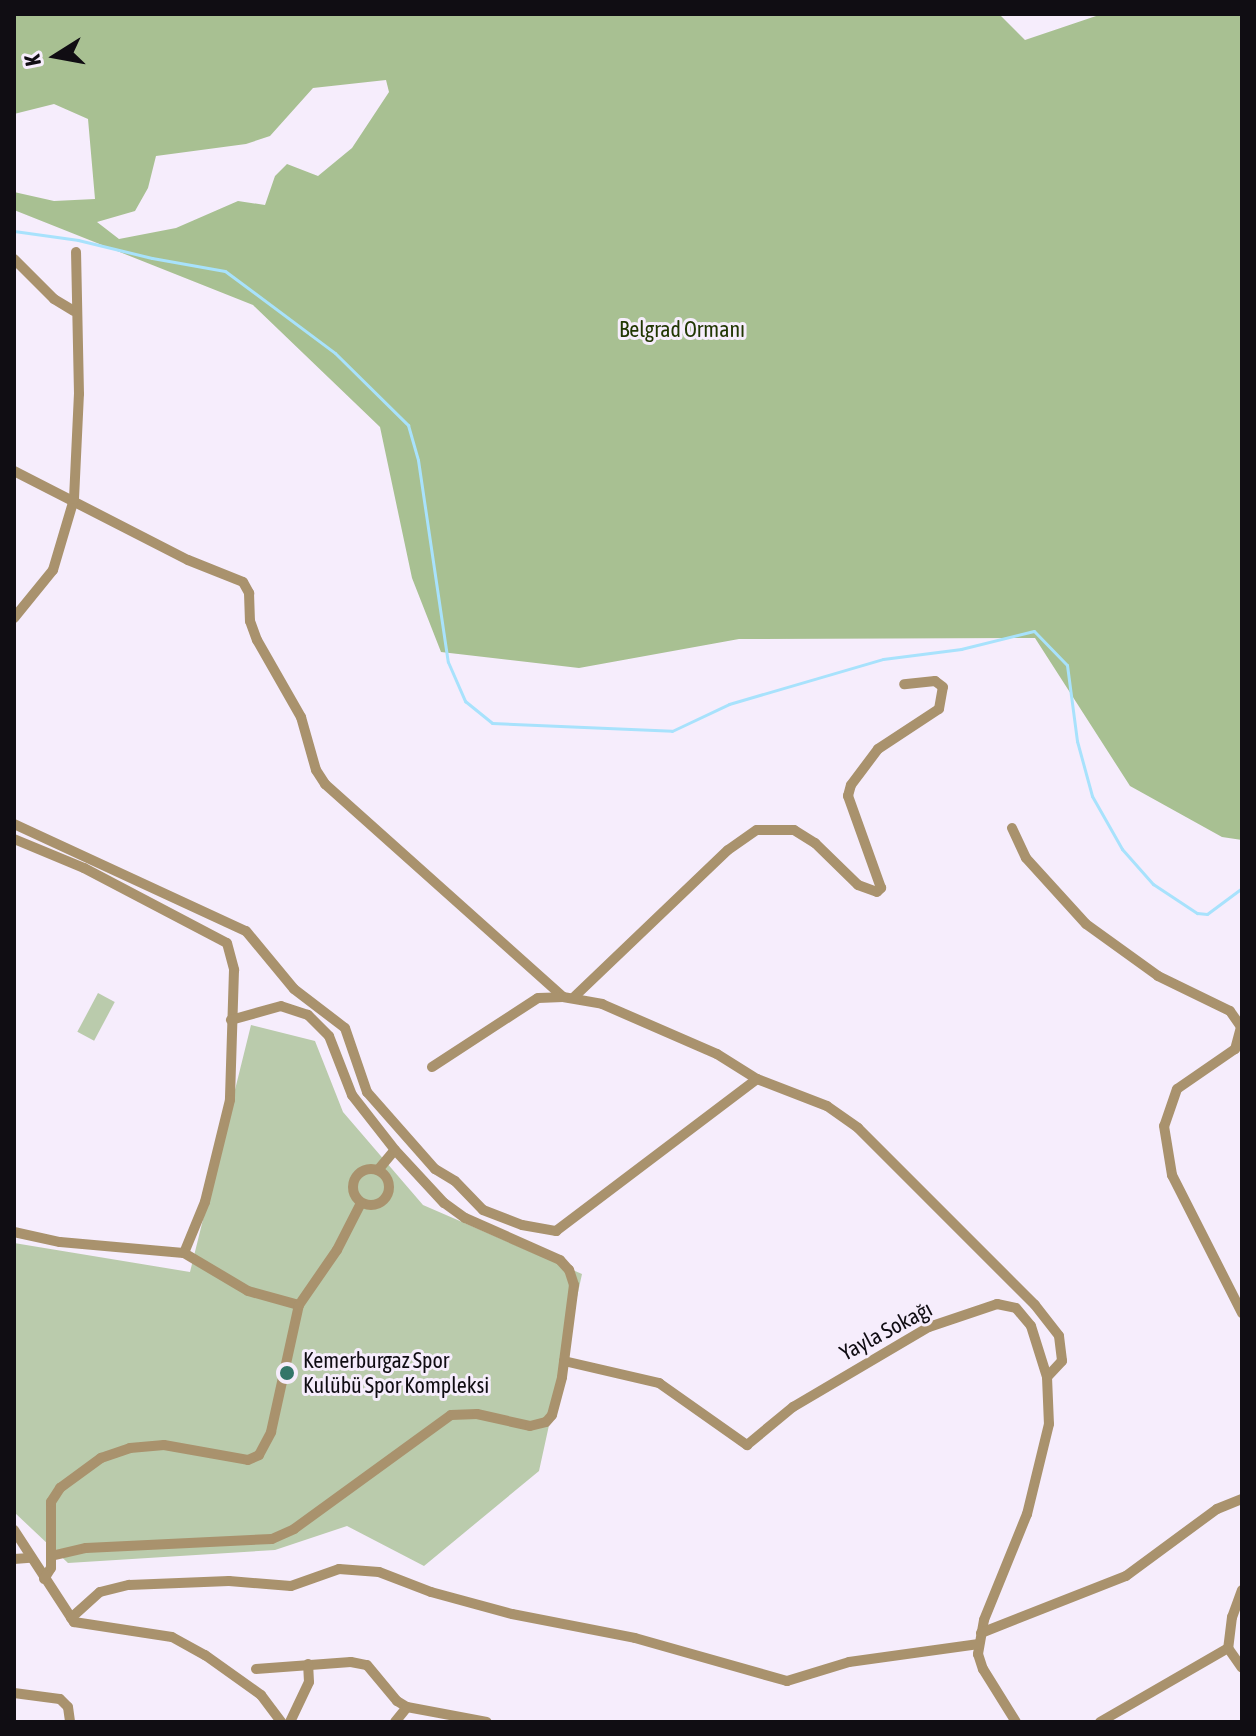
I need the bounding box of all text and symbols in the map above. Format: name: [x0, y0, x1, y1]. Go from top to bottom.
north arrow: [16, 16, 96, 96]
text: K: [19, 53, 46, 68]
park label: Belgrad Ormanı: [619, 317, 745, 343]
street label: Yayla Sokağı: [835, 1296, 937, 1366]
place label: Kemerburgaz Spor Kulübü Spor Kompleksi: [303, 1347, 489, 1398]
marker: Kemerburgaz Spor Kulübü Spor Kompleksi: [278, 1364, 296, 1382]

